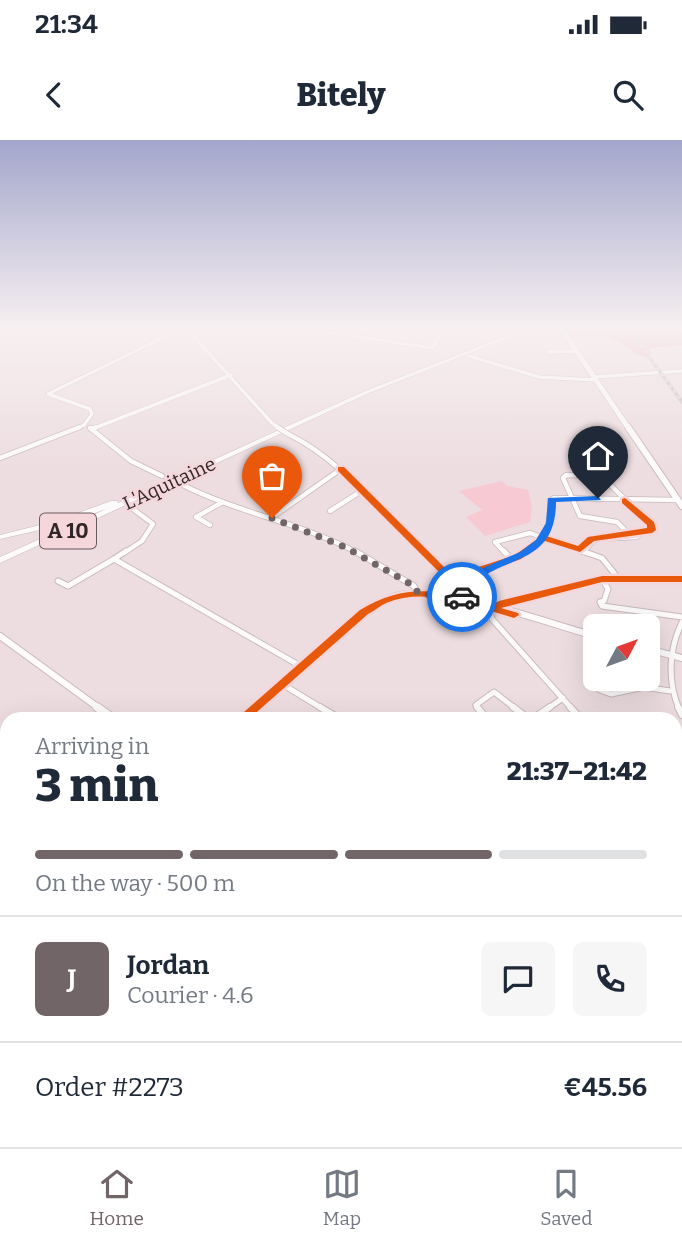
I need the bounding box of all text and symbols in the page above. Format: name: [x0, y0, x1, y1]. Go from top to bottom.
text: 21:34: [35, 9, 98, 40]
icon: back: [35, 76, 73, 114]
text: Bitely: [297, 76, 386, 114]
icon: search: [609, 76, 647, 114]
pin: [568, 426, 628, 498]
icon: home: [579, 437, 617, 475]
pin: [242, 446, 302, 518]
street label: L'Aquitaine: [119, 452, 219, 515]
icon: bag: [253, 457, 291, 495]
road number: A 10: [40, 514, 96, 548]
courier: [427, 562, 497, 632]
icon: car: [443, 578, 481, 616]
north arrow: [583, 614, 660, 691]
map controls: [583, 614, 660, 691]
text: Arriving in: [35, 732, 149, 760]
text: 21:37–21:42: [507, 756, 647, 787]
text: 3 min: [35, 758, 158, 813]
text: On the way · 500 m: [35, 869, 235, 897]
button: chat: [481, 942, 555, 1016]
button: phone: [573, 942, 647, 1016]
text: Jordan: [127, 950, 209, 981]
text: J: [68, 964, 76, 995]
text: Courier · 4.6: [127, 981, 254, 1009]
text: Order #2273: [35, 1072, 184, 1103]
text: €45.56: [564, 1072, 647, 1103]
tab: Home: [90, 1165, 144, 1230]
tab: Map: [323, 1165, 361, 1230]
tab: Saved: [540, 1165, 592, 1230]

